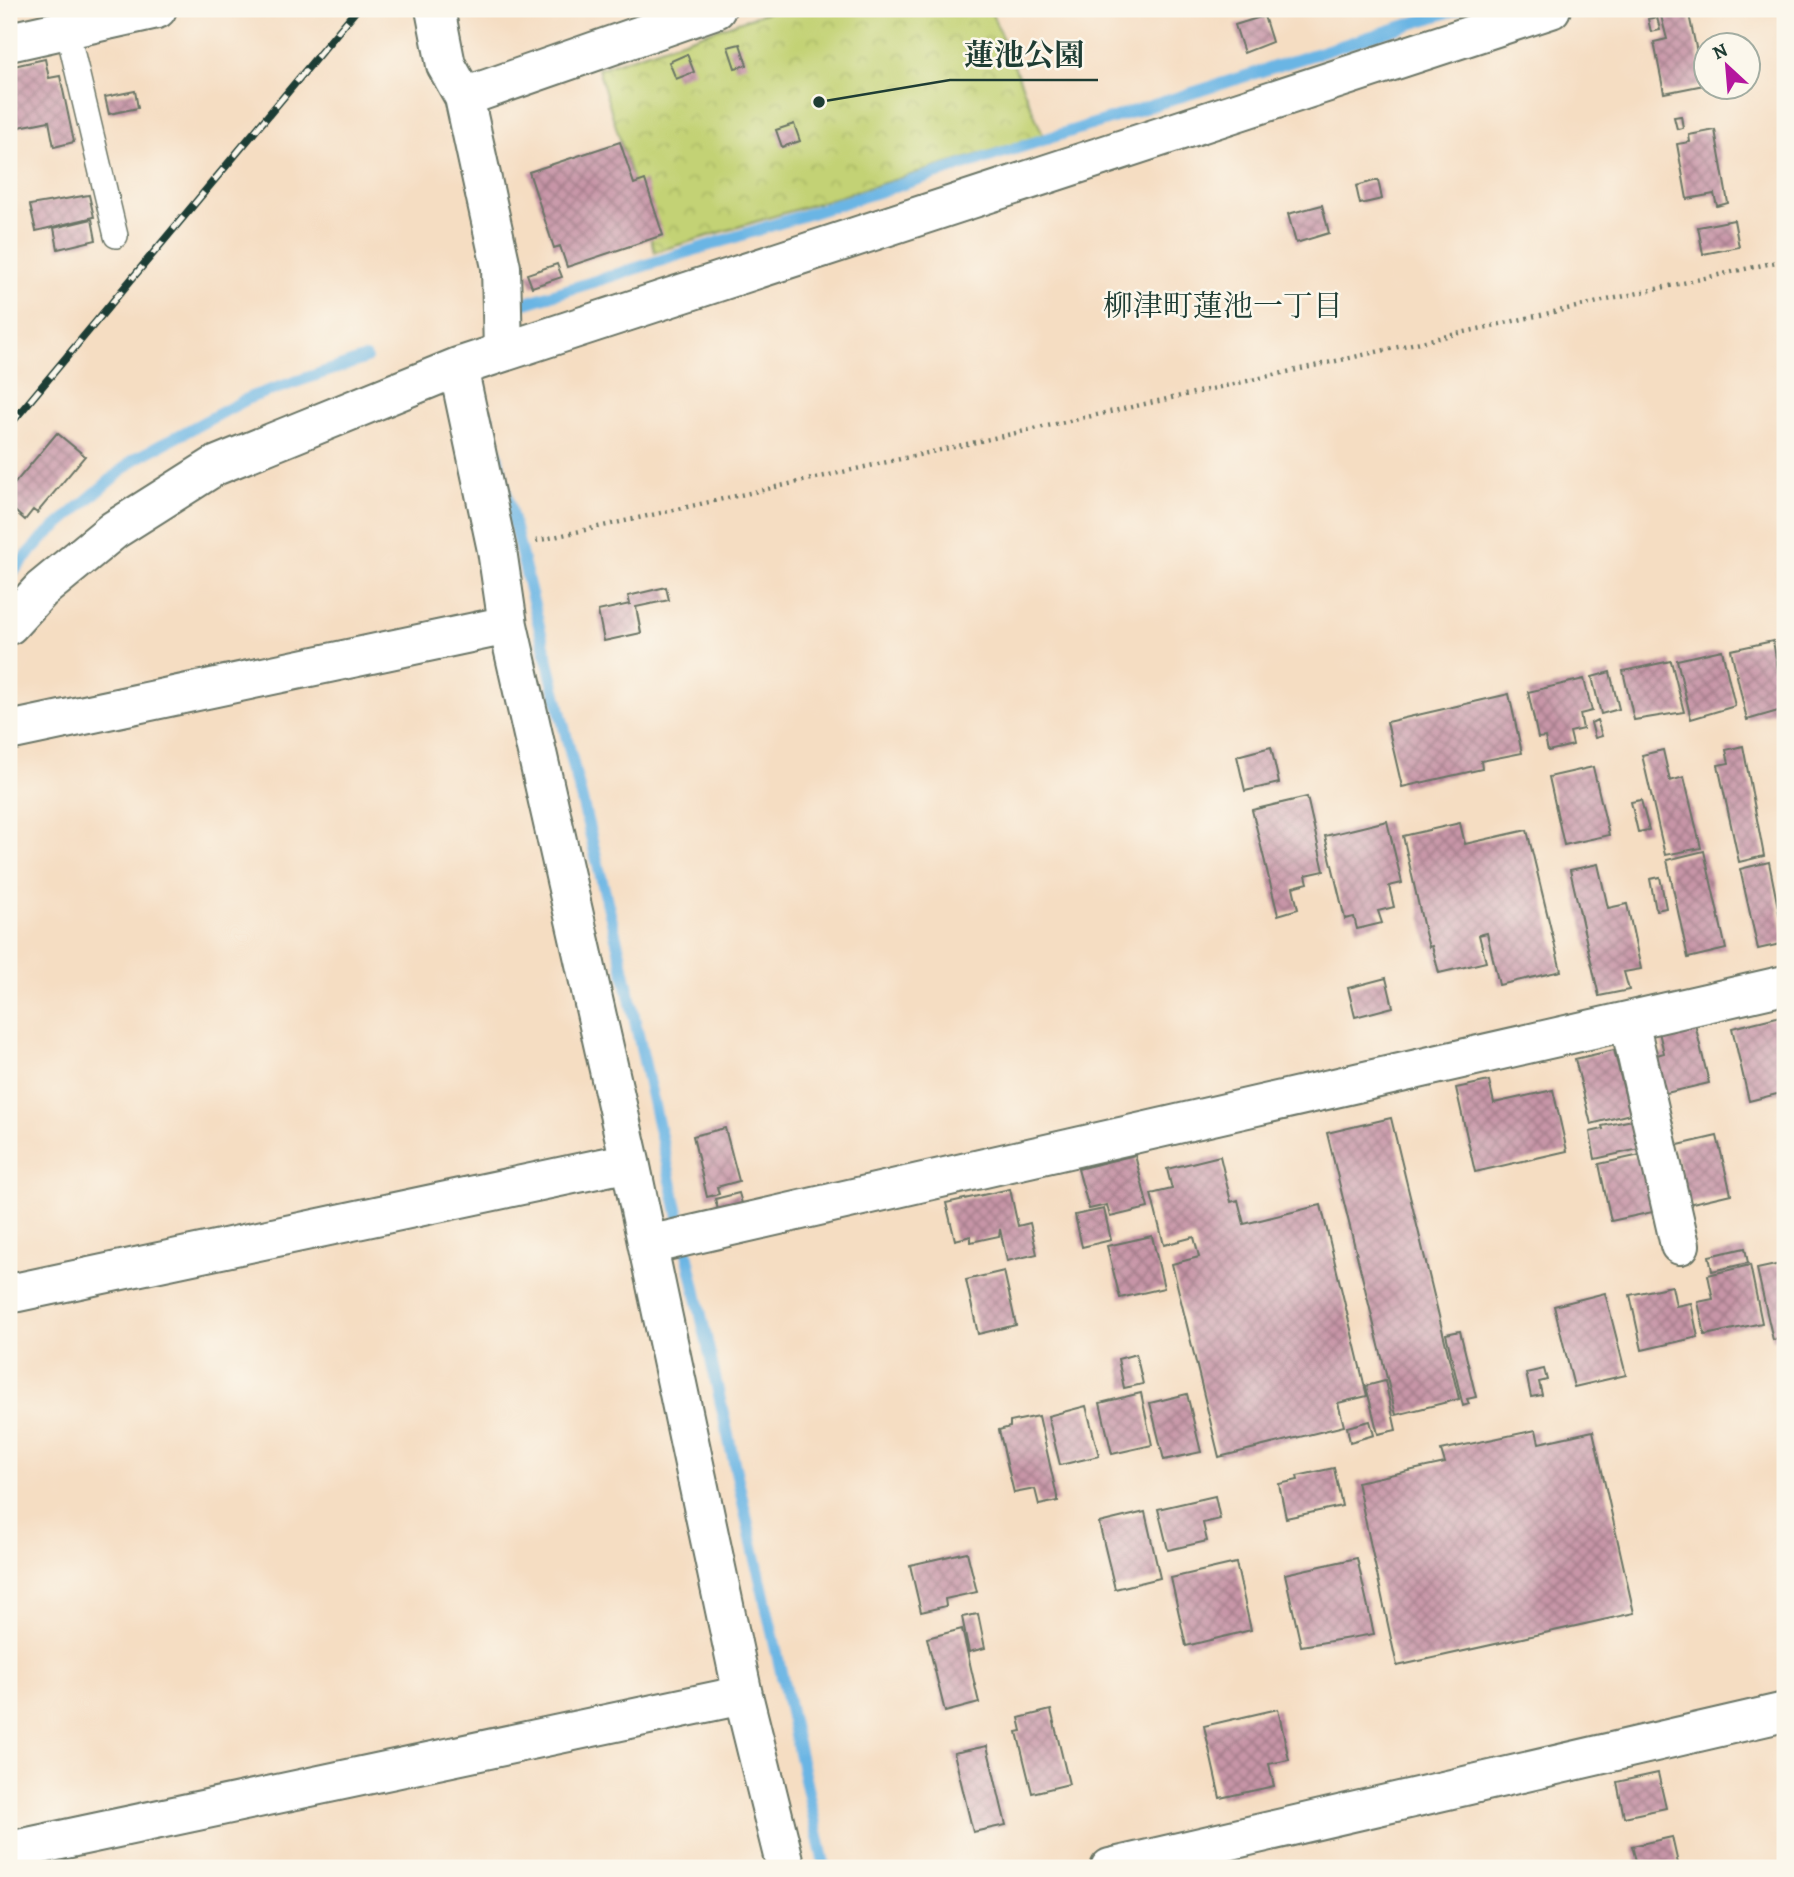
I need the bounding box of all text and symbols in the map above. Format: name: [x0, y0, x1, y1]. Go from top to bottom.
callout: 蓮池公園: [950, 29, 1098, 80]
north arrow: [1692, 32, 1762, 102]
text: 蓮池公園: [964, 35, 1084, 75]
text: N: [1708, 37, 1732, 66]
district label: 柳津町蓮池一丁目: [1103, 286, 1343, 326]

